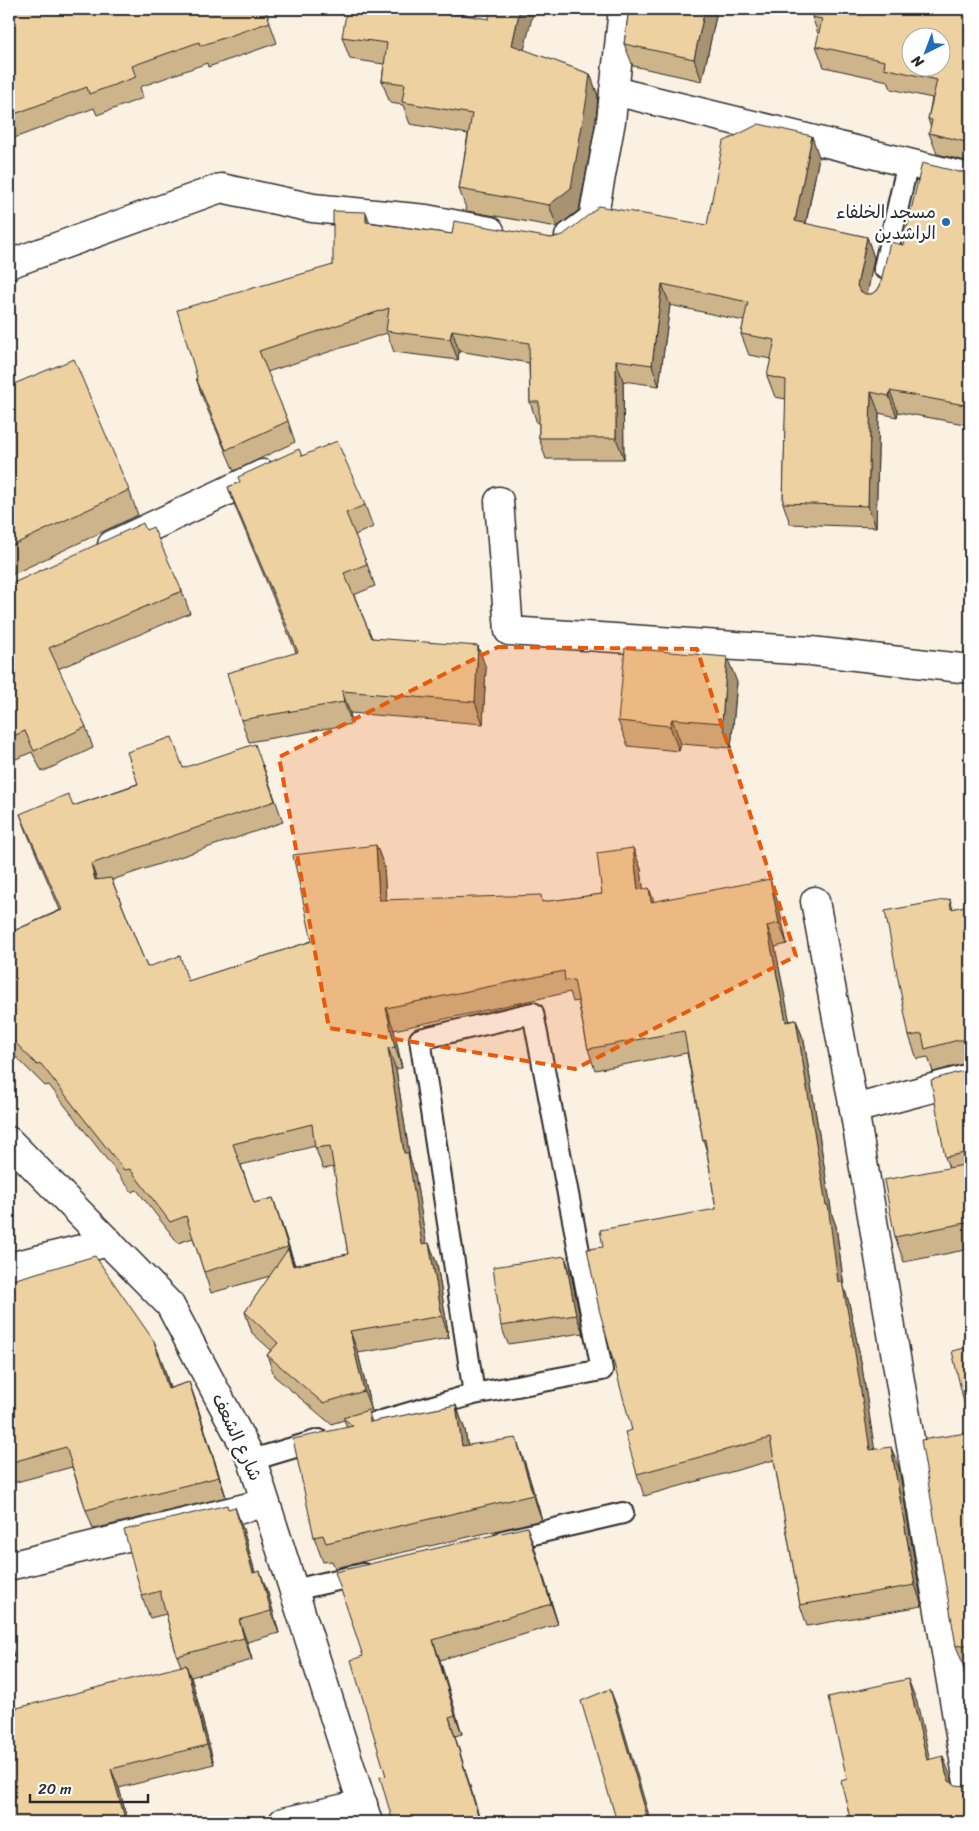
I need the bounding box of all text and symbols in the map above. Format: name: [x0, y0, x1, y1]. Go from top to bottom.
north arrow: [902, 28, 952, 78]
text: N: [905, 49, 930, 74]
place label: مسجد الخلفاء الراشدين: [836, 196, 936, 249]
marker: مسجد الخلفاء الراشدين: [940, 216, 952, 228]
street label: شارع الشعف: [203, 1388, 271, 1486]
scale bar: [30, 1771, 148, 1803]
text: 20 m: [38, 1776, 72, 1802]

